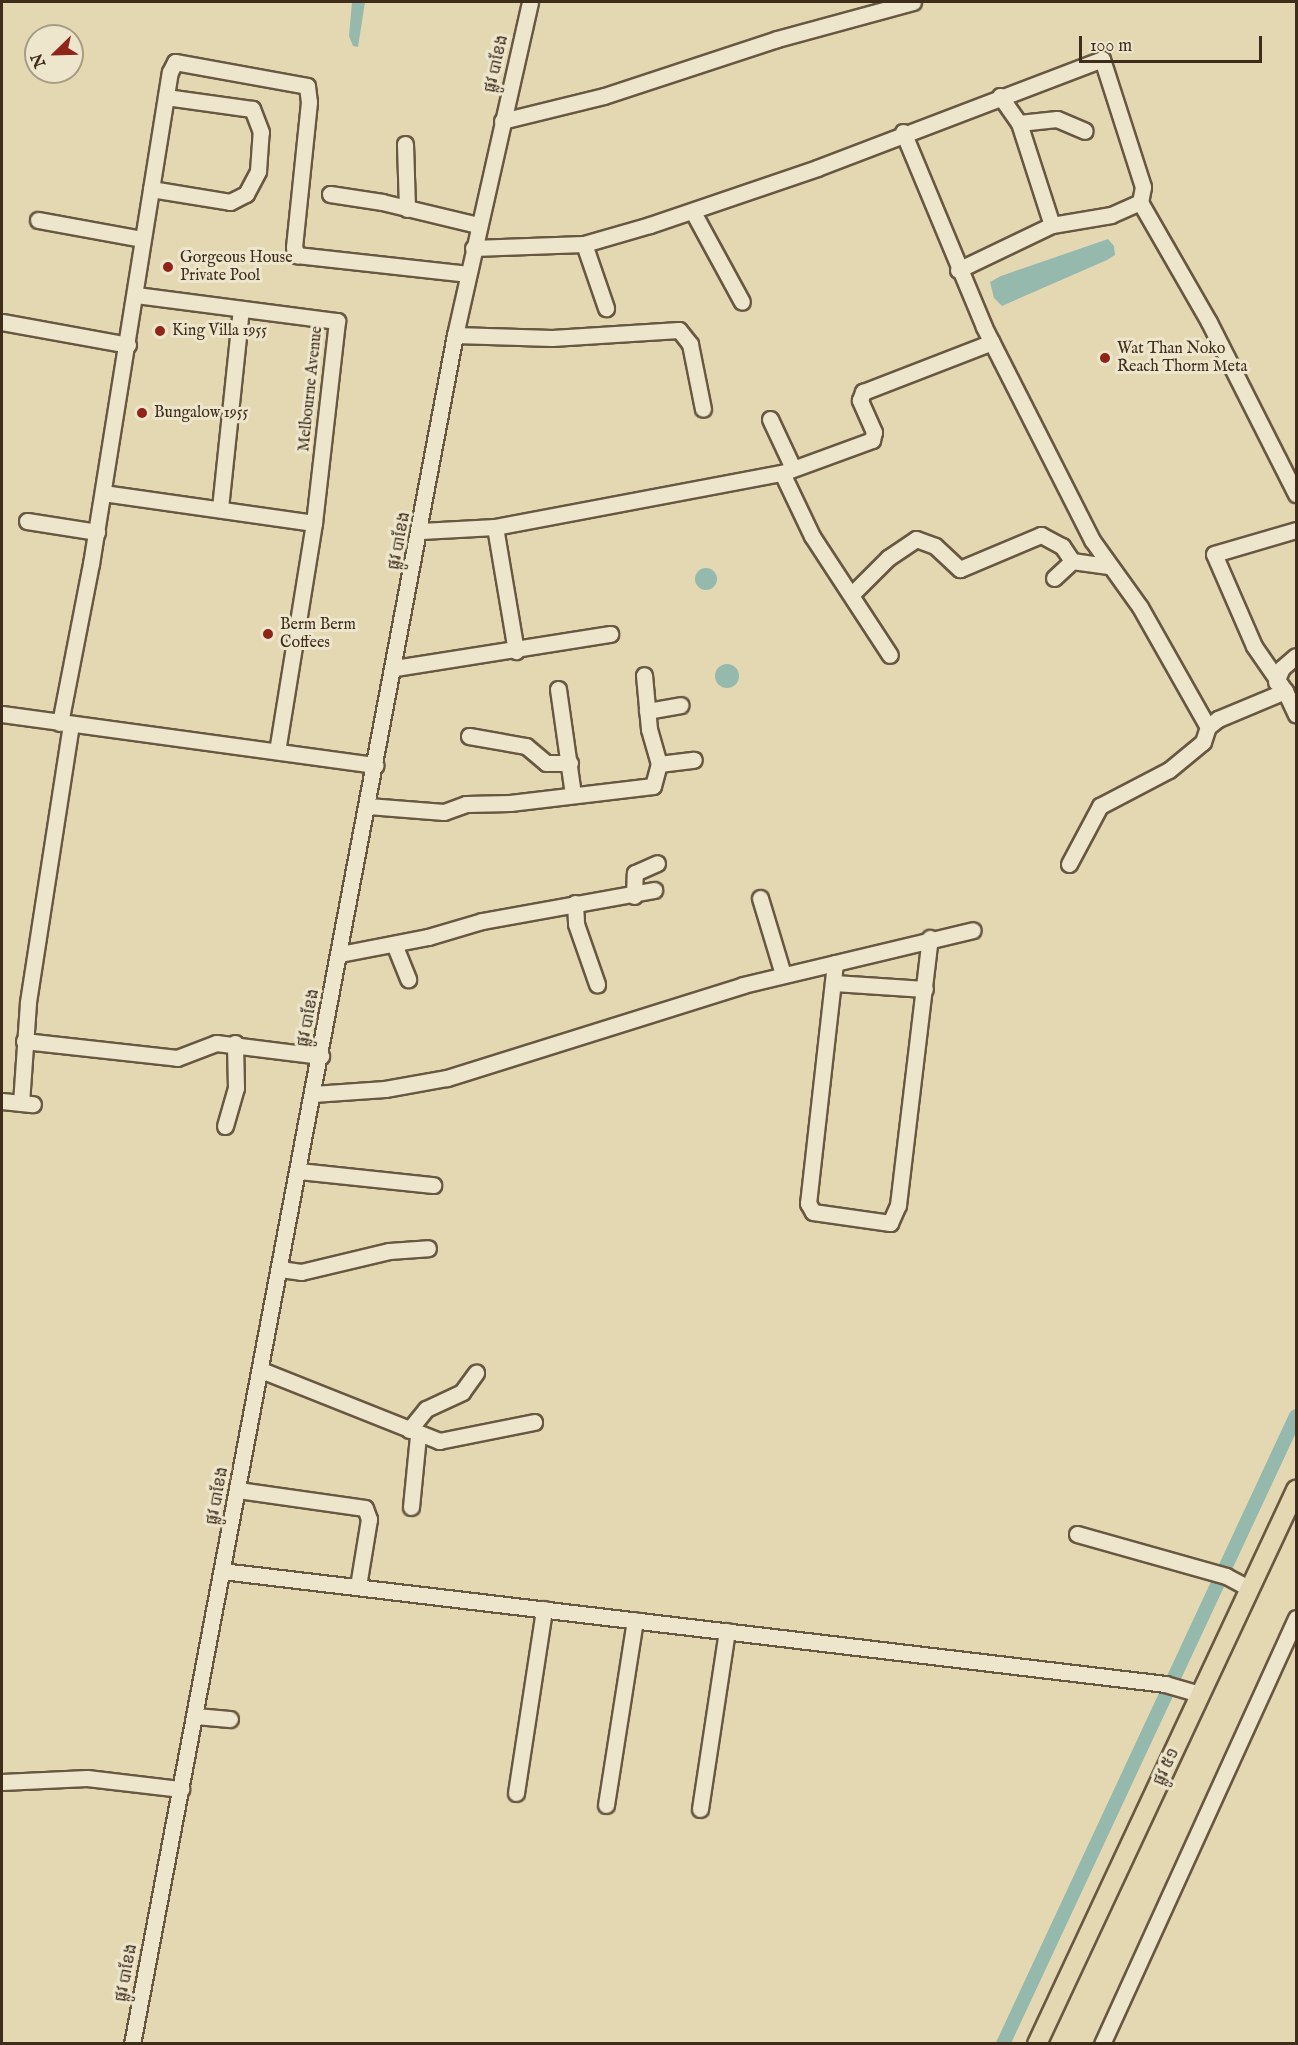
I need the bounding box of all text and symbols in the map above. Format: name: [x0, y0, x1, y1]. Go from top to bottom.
north arrow: [24, 24, 84, 84]
scale bar: [1082, 24, 1265, 62]
street label: ផ្លូវ បាខែង: [481, 33, 513, 95]
text: 100 m: [1090, 35, 1132, 58]
text: N: [27, 50, 51, 71]
place label: Gorgeous House Private Pool: [180, 248, 292, 286]
marker: Gorgeous House Private Pool: [161, 260, 175, 274]
place label: King Villa 1955: [172, 321, 267, 341]
marker: King Villa 1955: [153, 324, 167, 338]
street label: Melbourne Avenue: [295, 325, 327, 453]
place label: Wat Than Noko Reach Thorm Meta: [1117, 339, 1247, 377]
marker: Wat Than Noko Reach Thorm Meta: [1098, 351, 1112, 365]
place label: Bungalow 1955: [154, 403, 248, 423]
marker: Bungalow 1955: [135, 406, 149, 420]
street label: ផ្លូវ បាខែង: [385, 510, 415, 572]
place label: Berm Berm Coffees: [280, 615, 356, 653]
marker: Berm Berm Coffees: [261, 627, 275, 641]
street label: ផ្លូវ បាខែង: [294, 987, 324, 1049]
street label: ផ្លូវ បាខែង: [203, 1465, 233, 1527]
street label: ផ្លូវ ៥១: [1150, 1745, 1184, 1789]
street label: ផ្លូវ បាខែង: [112, 1942, 142, 2004]

